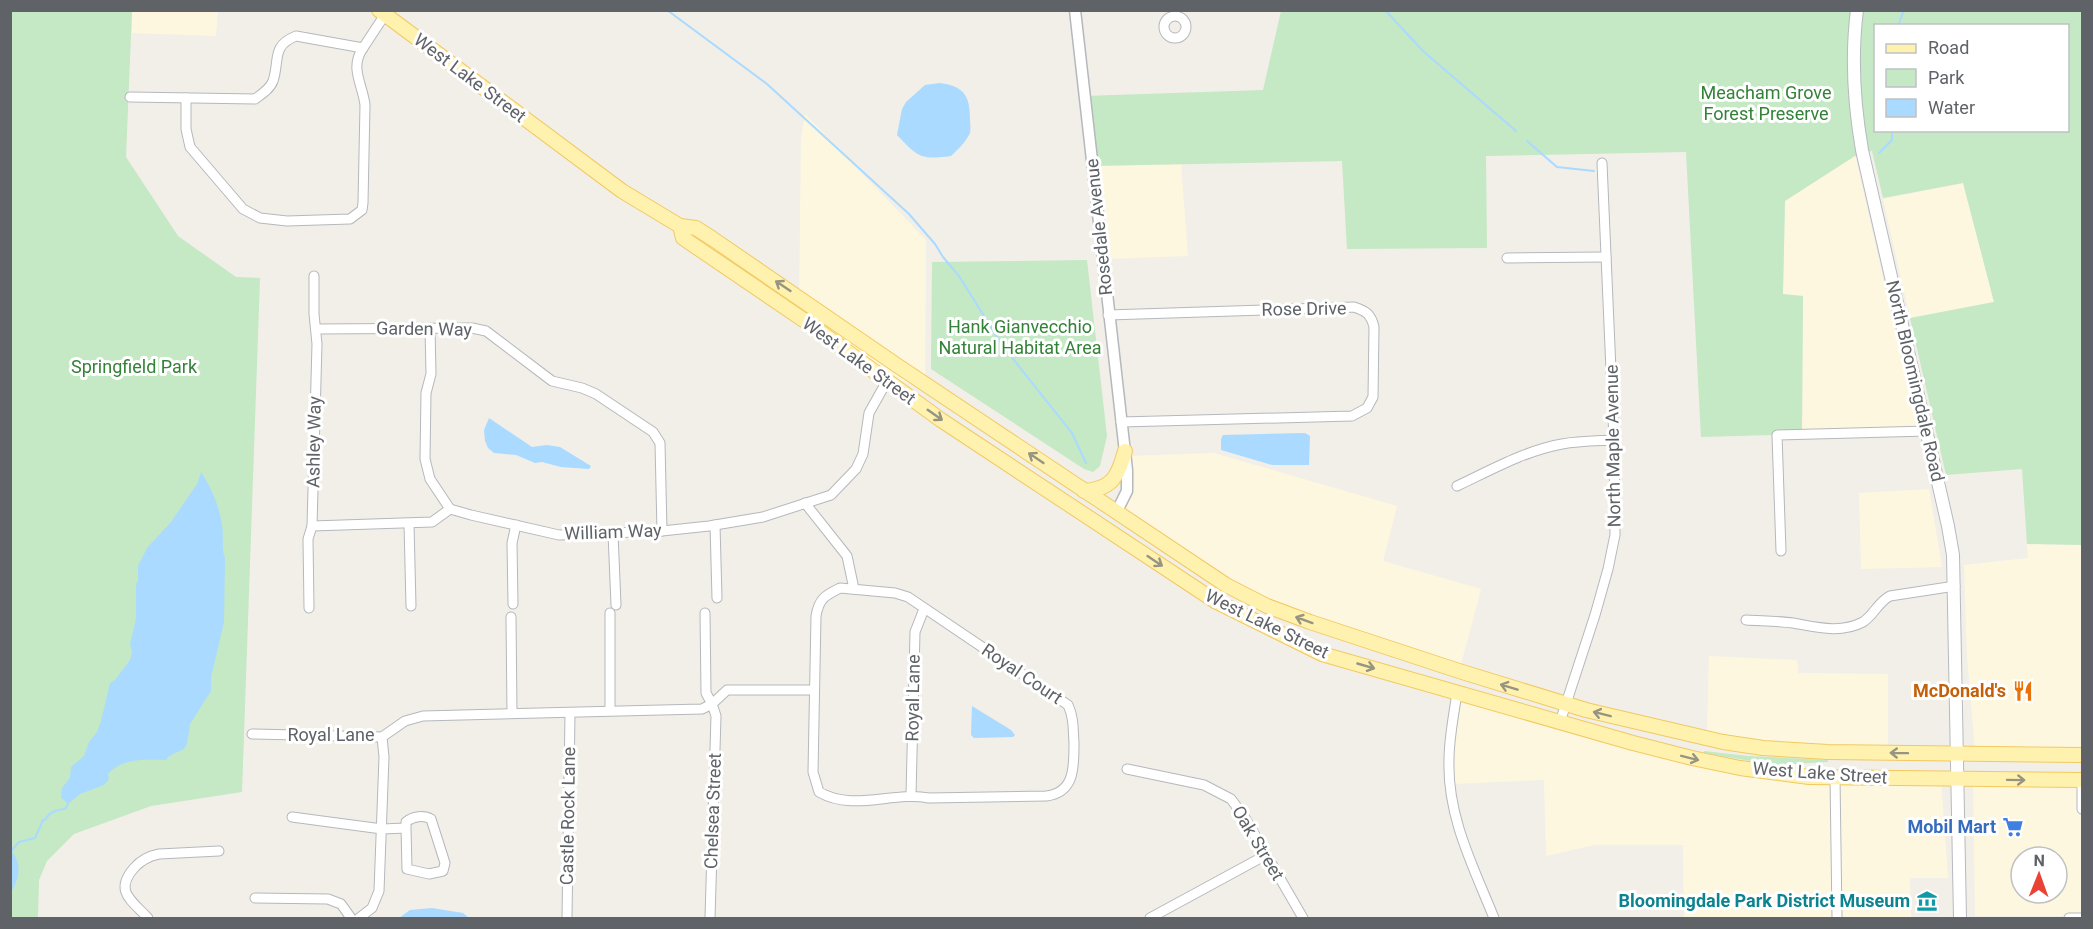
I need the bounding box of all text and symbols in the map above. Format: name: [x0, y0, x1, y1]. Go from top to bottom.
legend: [1874, 24, 2069, 132]
street label: West Lake Street: [410, 29, 531, 127]
text: Road: [1928, 37, 1969, 58]
text: Park: [1928, 67, 1965, 88]
park label: Meacham Grove Forest Preserve: [1701, 82, 1831, 124]
text: Water: [1928, 97, 1975, 118]
street label: Rosedale Avenue: [1081, 158, 1116, 296]
street label: North Bloomingdale Road: [1882, 278, 1949, 484]
one-way arrow: [775, 280, 792, 292]
street label: Rose Drive: [1261, 297, 1347, 320]
street label: West Lake Street: [799, 312, 920, 409]
park label: Hank Gianvecchio Natural Habitat Area: [939, 316, 1101, 358]
street label: Garden Way: [376, 317, 473, 340]
park label: Springfield Park: [71, 356, 198, 377]
street label: North Maple Avenue: [1601, 364, 1624, 528]
street label: Ashley Way: [302, 396, 325, 488]
one-way arrow: [926, 409, 942, 421]
one-way arrow: [1028, 452, 1044, 464]
street label: William Way: [564, 519, 662, 544]
one-way arrow: [1147, 555, 1163, 567]
street label: West Lake Street: [1202, 585, 1333, 663]
one-way arrow: [1295, 614, 1314, 625]
street label: Royal Court: [978, 639, 1067, 708]
street label: Royal Lane: [901, 654, 924, 742]
one-way arrow: [1356, 661, 1375, 672]
restaurant icon: McDonald's: [2011, 679, 2035, 703]
place label: McDonald's: [1913, 680, 2006, 701]
one-way arrow: [1500, 681, 1519, 692]
one-way arrow: [1592, 708, 1611, 720]
street label: Royal Lane: [287, 724, 375, 745]
street label: Castle Rock Lane: [556, 747, 579, 885]
one-way arrow: [1889, 747, 1909, 759]
street label: Chelsea Street: [700, 752, 725, 869]
one-way arrow: [1680, 752, 1699, 764]
street label: West Lake Street: [1752, 757, 1888, 788]
one-way arrow: [2005, 774, 2025, 785]
street label: Oak Street: [1228, 802, 1289, 884]
supermarket icon: Mobil Mart: [2001, 815, 2025, 839]
place label: Mobil Mart: [1907, 816, 1996, 837]
north arrow: [2009, 845, 2069, 905]
text: N: [2033, 851, 2045, 870]
museum icon: Bloomingdale Park District Museum: [1915, 889, 1939, 913]
place label: Bloomingdale Park District Museum: [1619, 890, 1910, 911]

